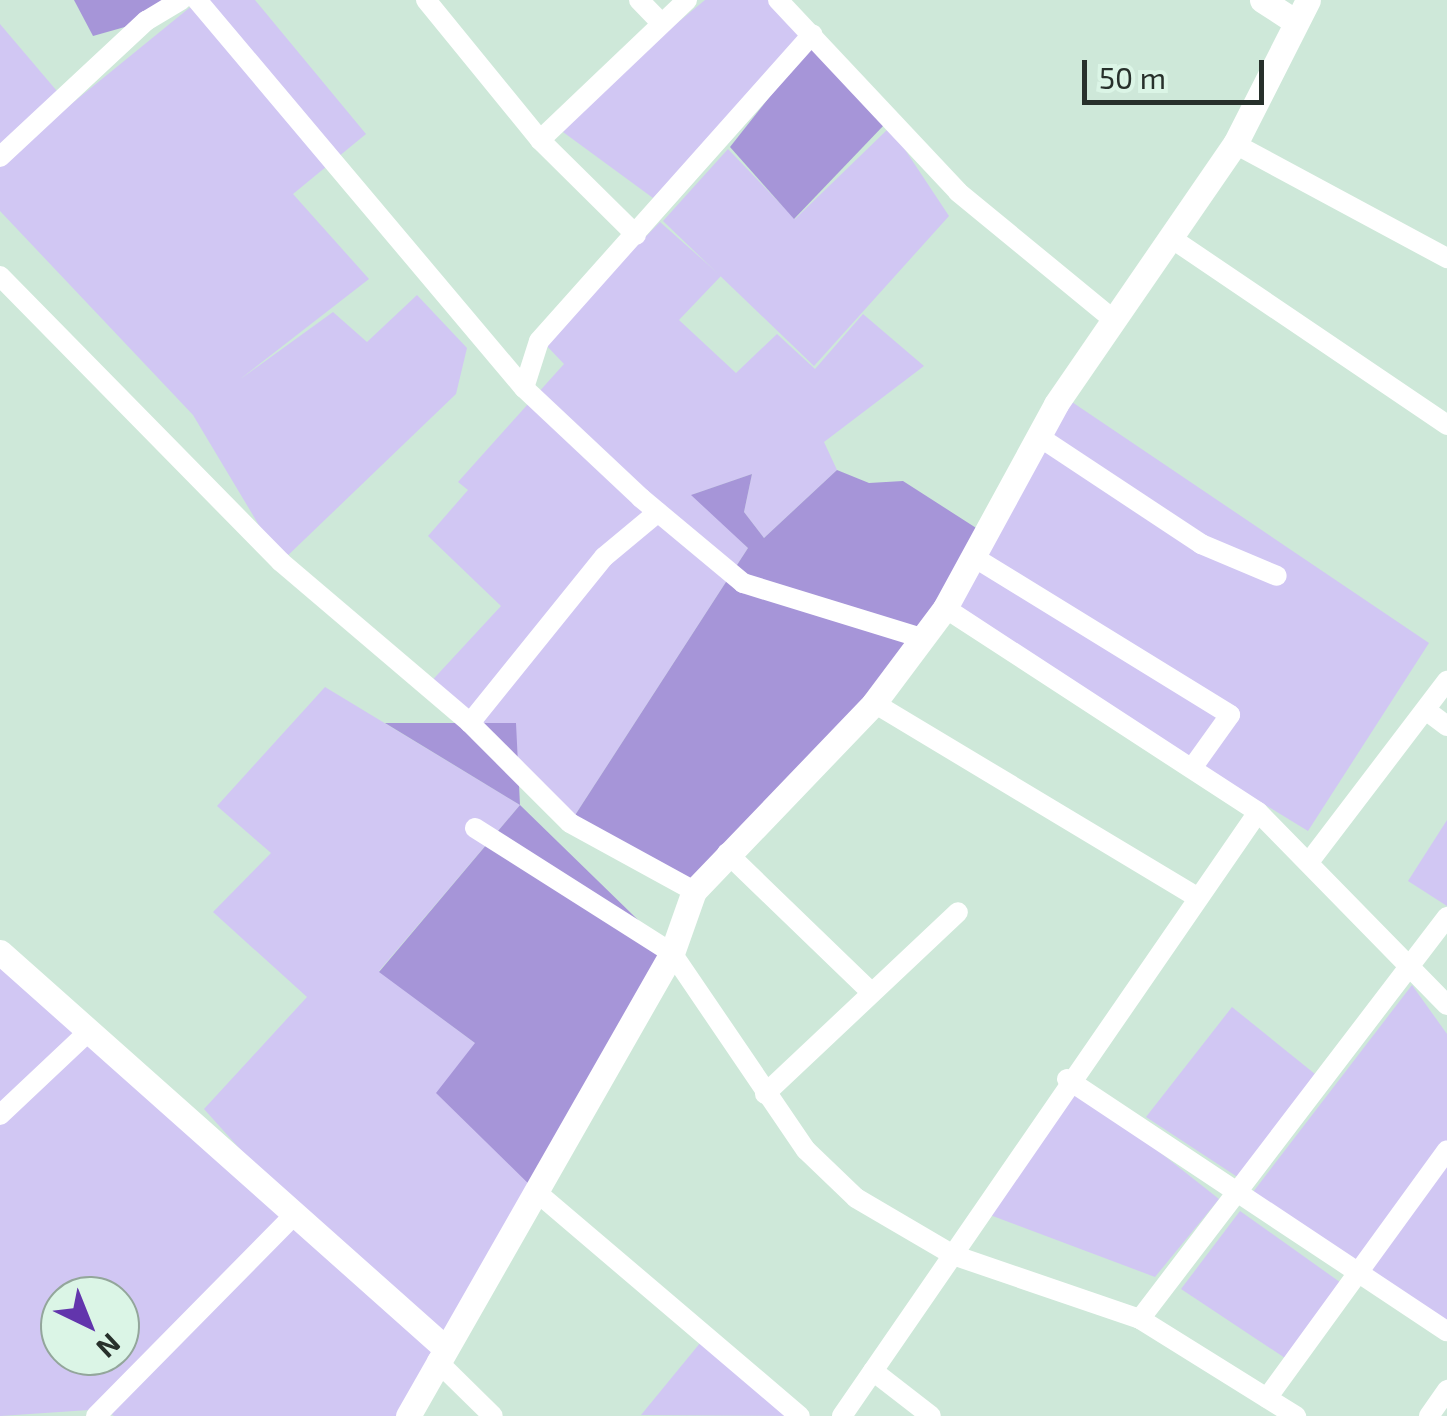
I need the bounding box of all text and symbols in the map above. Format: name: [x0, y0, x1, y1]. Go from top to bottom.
scale bar: [1087, 40, 1270, 102]
text: 50 m: [1099, 59, 1166, 95]
north arrow: [40, 1276, 140, 1376]
text: N: [90, 1327, 128, 1366]

